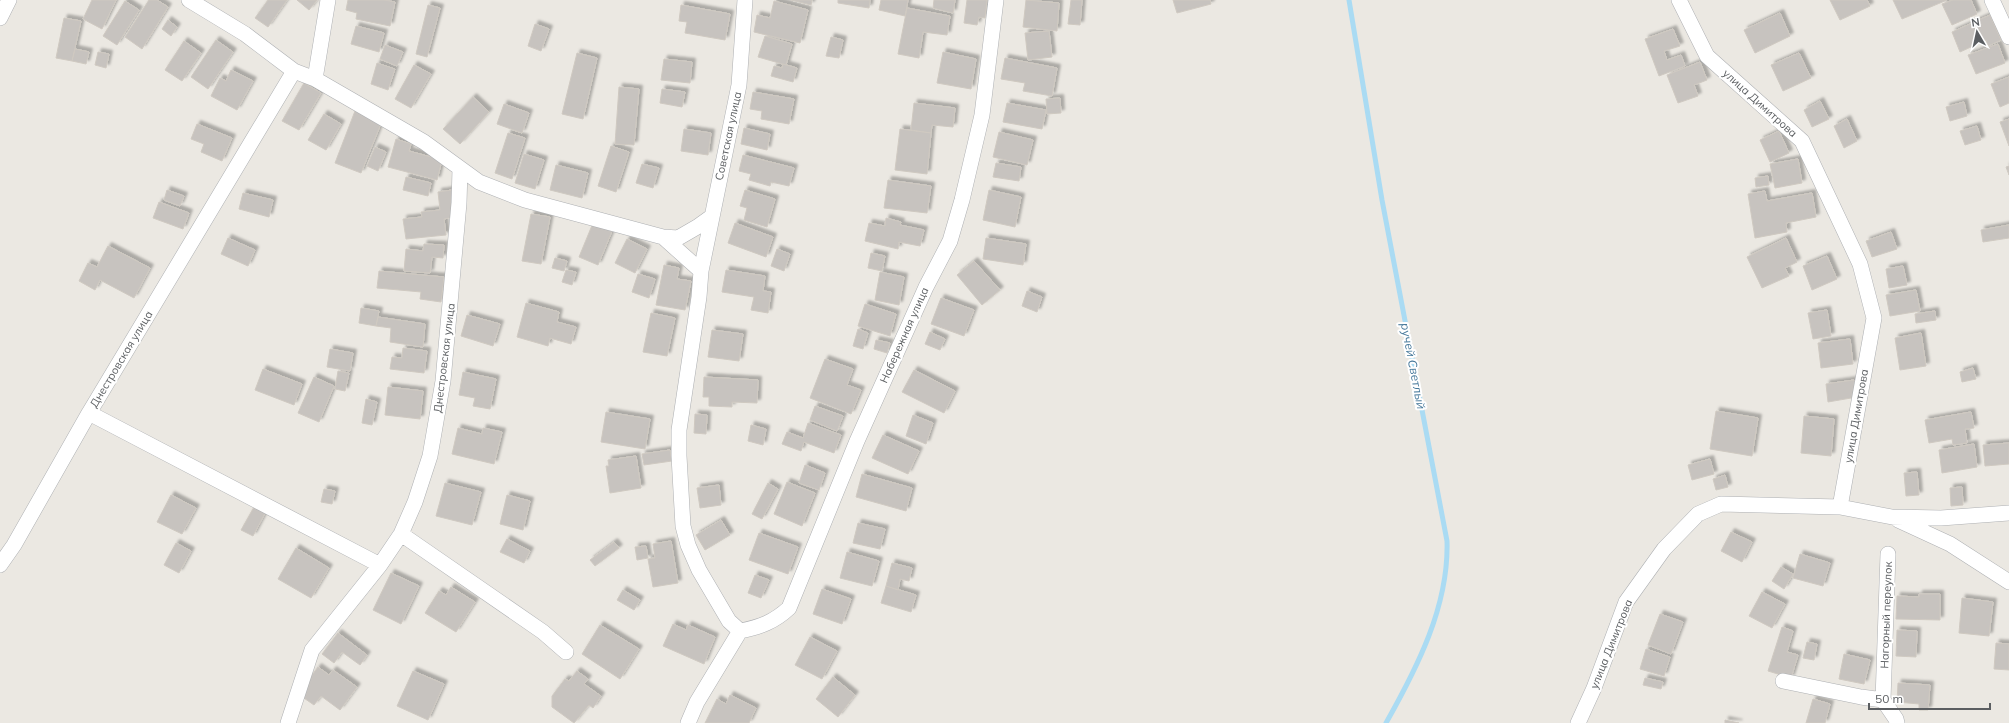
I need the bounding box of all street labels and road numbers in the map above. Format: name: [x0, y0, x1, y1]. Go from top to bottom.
street label: улица Димитрова: [1720, 66, 1800, 140]
street label: Советская улица: [712, 90, 744, 182]
street label: Набережная улица: [877, 285, 931, 385]
street label: Днестровская улица: [430, 302, 458, 414]
street label: Днестровская улица: [87, 308, 155, 410]
street label: улица Димитрова: [1841, 368, 1871, 464]
street label: Нагорный переулок: [1877, 561, 1895, 669]
street label: улица Димитрова: [1587, 597, 1635, 691]

